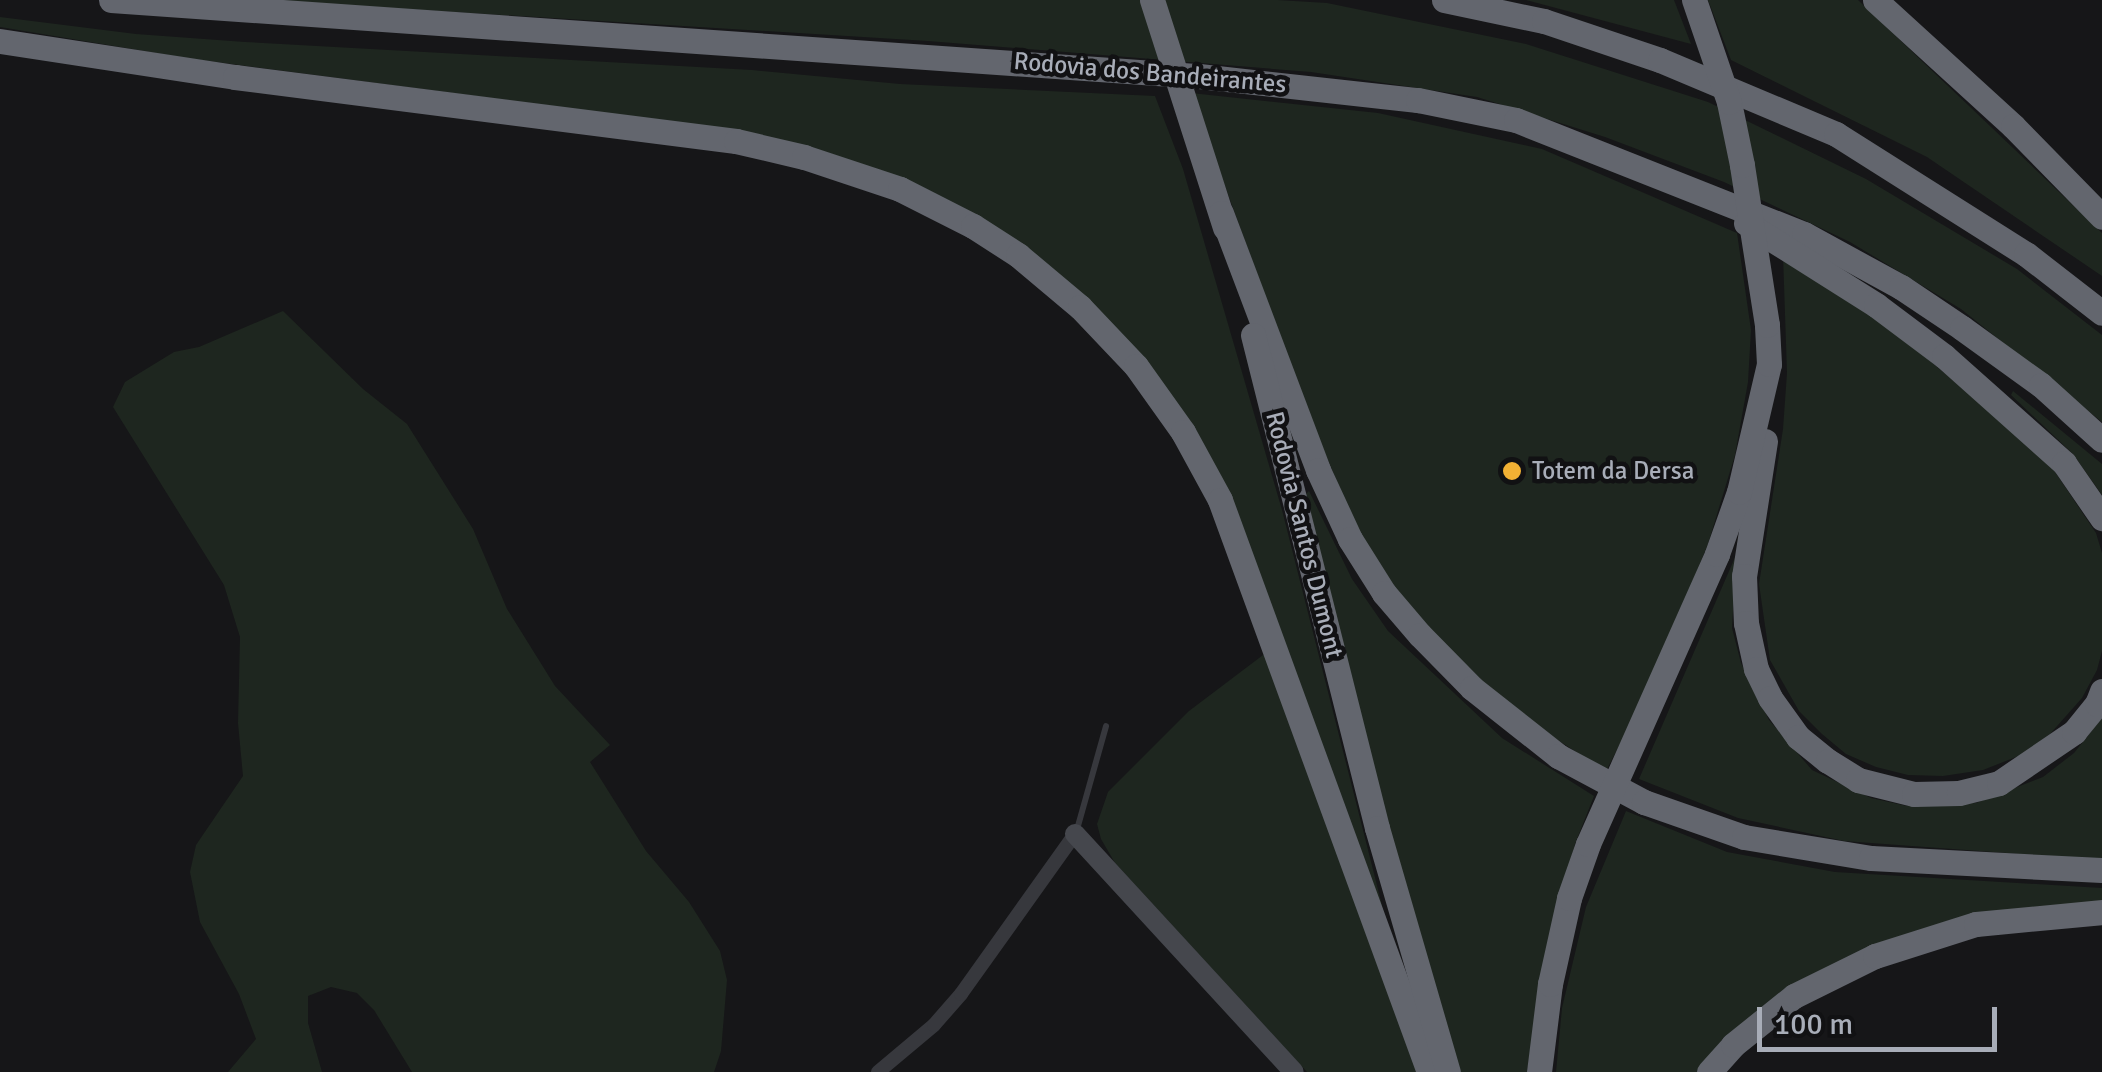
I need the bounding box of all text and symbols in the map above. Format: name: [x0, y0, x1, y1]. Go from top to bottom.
street label: Rodovia dos Bandeirantes: [1012, 46, 1288, 100]
street label: Rodovia Santos Dumont: [1259, 409, 1349, 661]
place label: Totem da Dersa: [1532, 456, 1694, 486]
marker: Totem da Dersa: [1501, 460, 1523, 482]
scale bar: [1762, 987, 2002, 1049]
text: 100 m: [1774, 1006, 1853, 1043]

